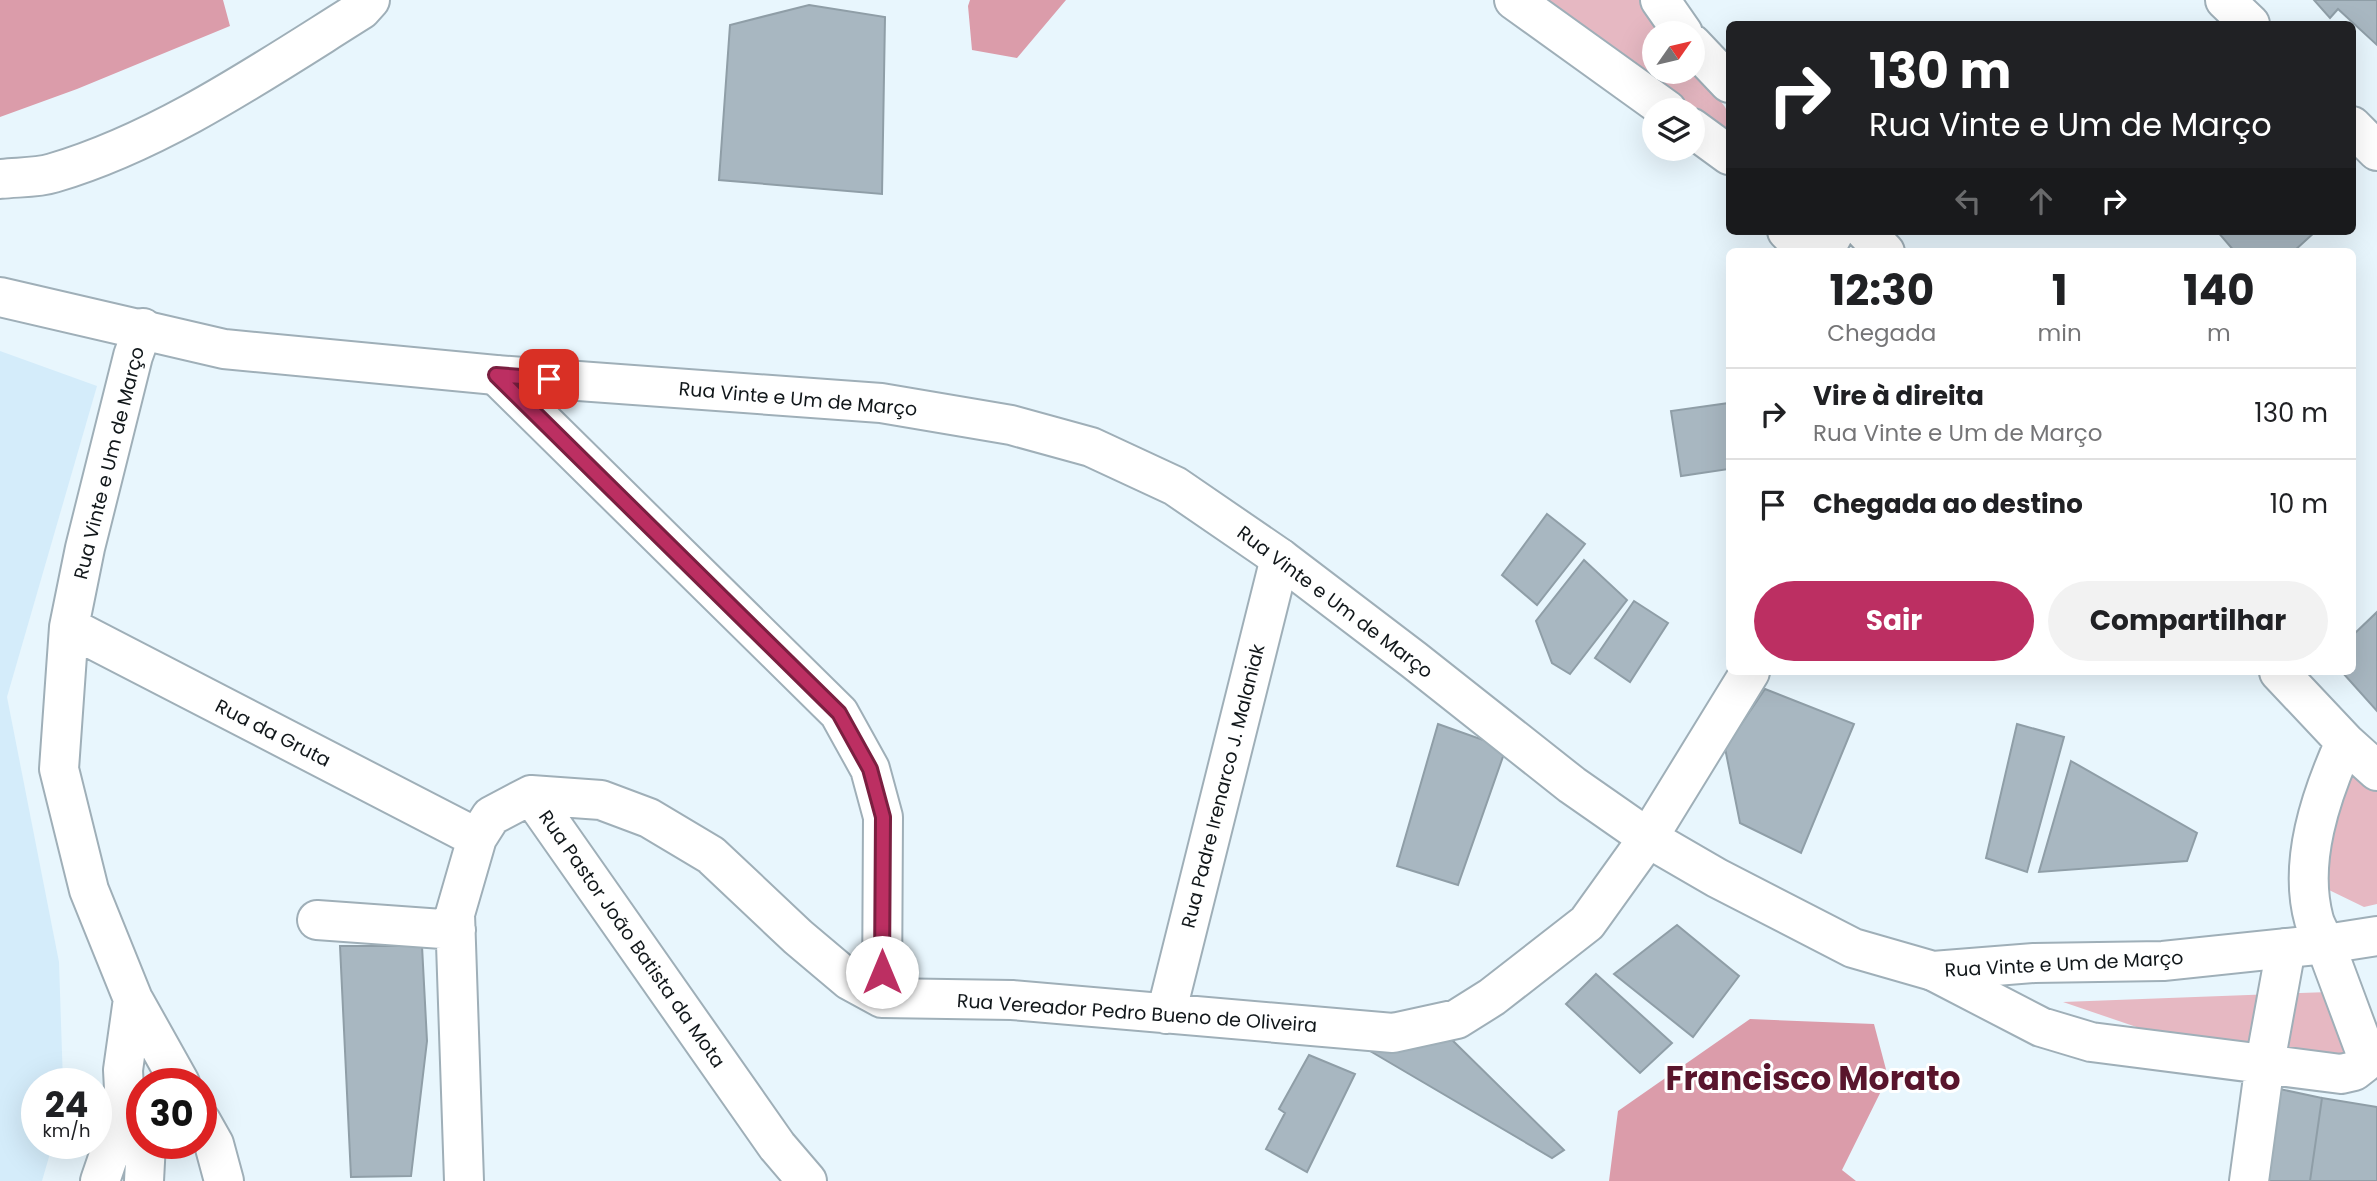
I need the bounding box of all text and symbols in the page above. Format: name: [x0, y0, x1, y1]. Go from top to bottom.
north arrow: [1642, 21, 1704, 84]
map controls: [1642, 21, 1705, 161]
text: 130 m: [1869, 37, 2011, 105]
icon: right: [1754, 49, 1845, 140]
button: layers: [1642, 98, 1705, 161]
text: Rua Vinte e Um de Março: [1869, 102, 2272, 147]
icon: left: [1949, 182, 1987, 220]
icon: ahead: [2022, 182, 2060, 220]
icon: right: [2095, 182, 2133, 220]
text: 12:30: [1830, 261, 1934, 320]
text: 1: [2052, 261, 2068, 320]
text: 140: [2183, 261, 2255, 320]
text: Chegada: [1827, 317, 1936, 349]
text: min: [2038, 317, 2082, 349]
text: m: [2207, 317, 2231, 349]
street label: Rua Vinte e Um de Março: [67, 344, 151, 582]
pin: [519, 349, 579, 409]
icon: arrive: [530, 360, 568, 398]
street label: Rua Vinte e Um de Março: [678, 375, 918, 423]
text: Vire à direita: [1813, 378, 1984, 414]
icon: right: [1754, 395, 1792, 433]
text: 130 m: [2254, 395, 2328, 431]
text: Rua Vinte e Um de Março: [1813, 417, 2102, 449]
icon: arrive: [1754, 486, 1792, 524]
text: Chegada ao destino: [1813, 486, 2083, 522]
text: 10 m: [2270, 486, 2328, 522]
street label: Rua Vinte e Um de Março: [1231, 519, 1439, 685]
button: Sair: [1754, 581, 2034, 661]
button: Compartilhar: [2048, 581, 2328, 661]
street label: Rua Padre Irenarco J. Malaniak: [1175, 641, 1271, 931]
street label: Rua da Gruta: [211, 692, 335, 774]
street label: Rua Pastor João Batista da Mota: [532, 805, 732, 1073]
position arrow: [845, 935, 919, 1009]
street label: Rua Vinte e Um de Março: [1944, 944, 2184, 984]
street label: Rua Vereador Pedro Bueno de Oliveira: [956, 987, 1318, 1039]
district label: Francisco Morato: [1665, 1055, 1961, 1102]
speed limit sign: 30: [126, 1068, 217, 1159]
text: 24: [45, 1080, 88, 1129]
text: km/h: [43, 1118, 90, 1143]

